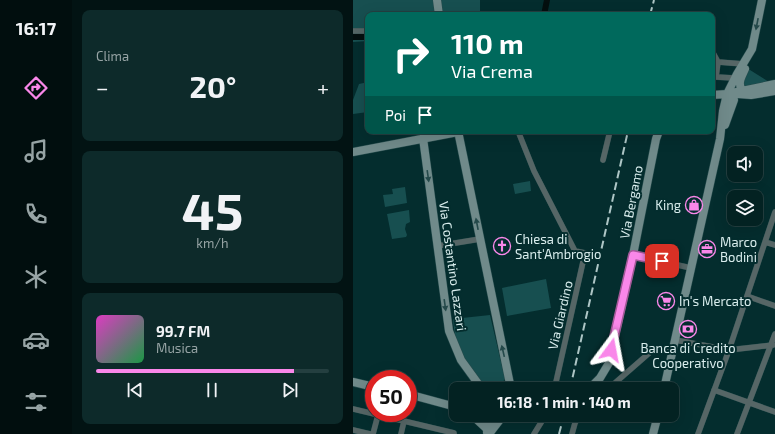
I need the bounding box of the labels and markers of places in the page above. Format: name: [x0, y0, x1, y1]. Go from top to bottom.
shop icon: King: [684, 195, 704, 215]
place label: King: [655, 197, 681, 213]
place label: Chiesa di Sant'Ambrogio: [515, 231, 601, 262]
place label: Marco Bodini: [720, 234, 757, 265]
church icon: Chiesa di Sant'Ambrogio: [492, 236, 512, 256]
office icon: Marco Bodini: [697, 239, 717, 259]
pin: [645, 244, 679, 278]
supermarket icon: In's Mercato: [656, 291, 676, 311]
place label: In's Mercato: [679, 293, 751, 309]
bank icon: Banca di Credito Cooperativo: [678, 319, 698, 339]
place label: Banca di Credito Cooperativo: [640, 340, 736, 371]

